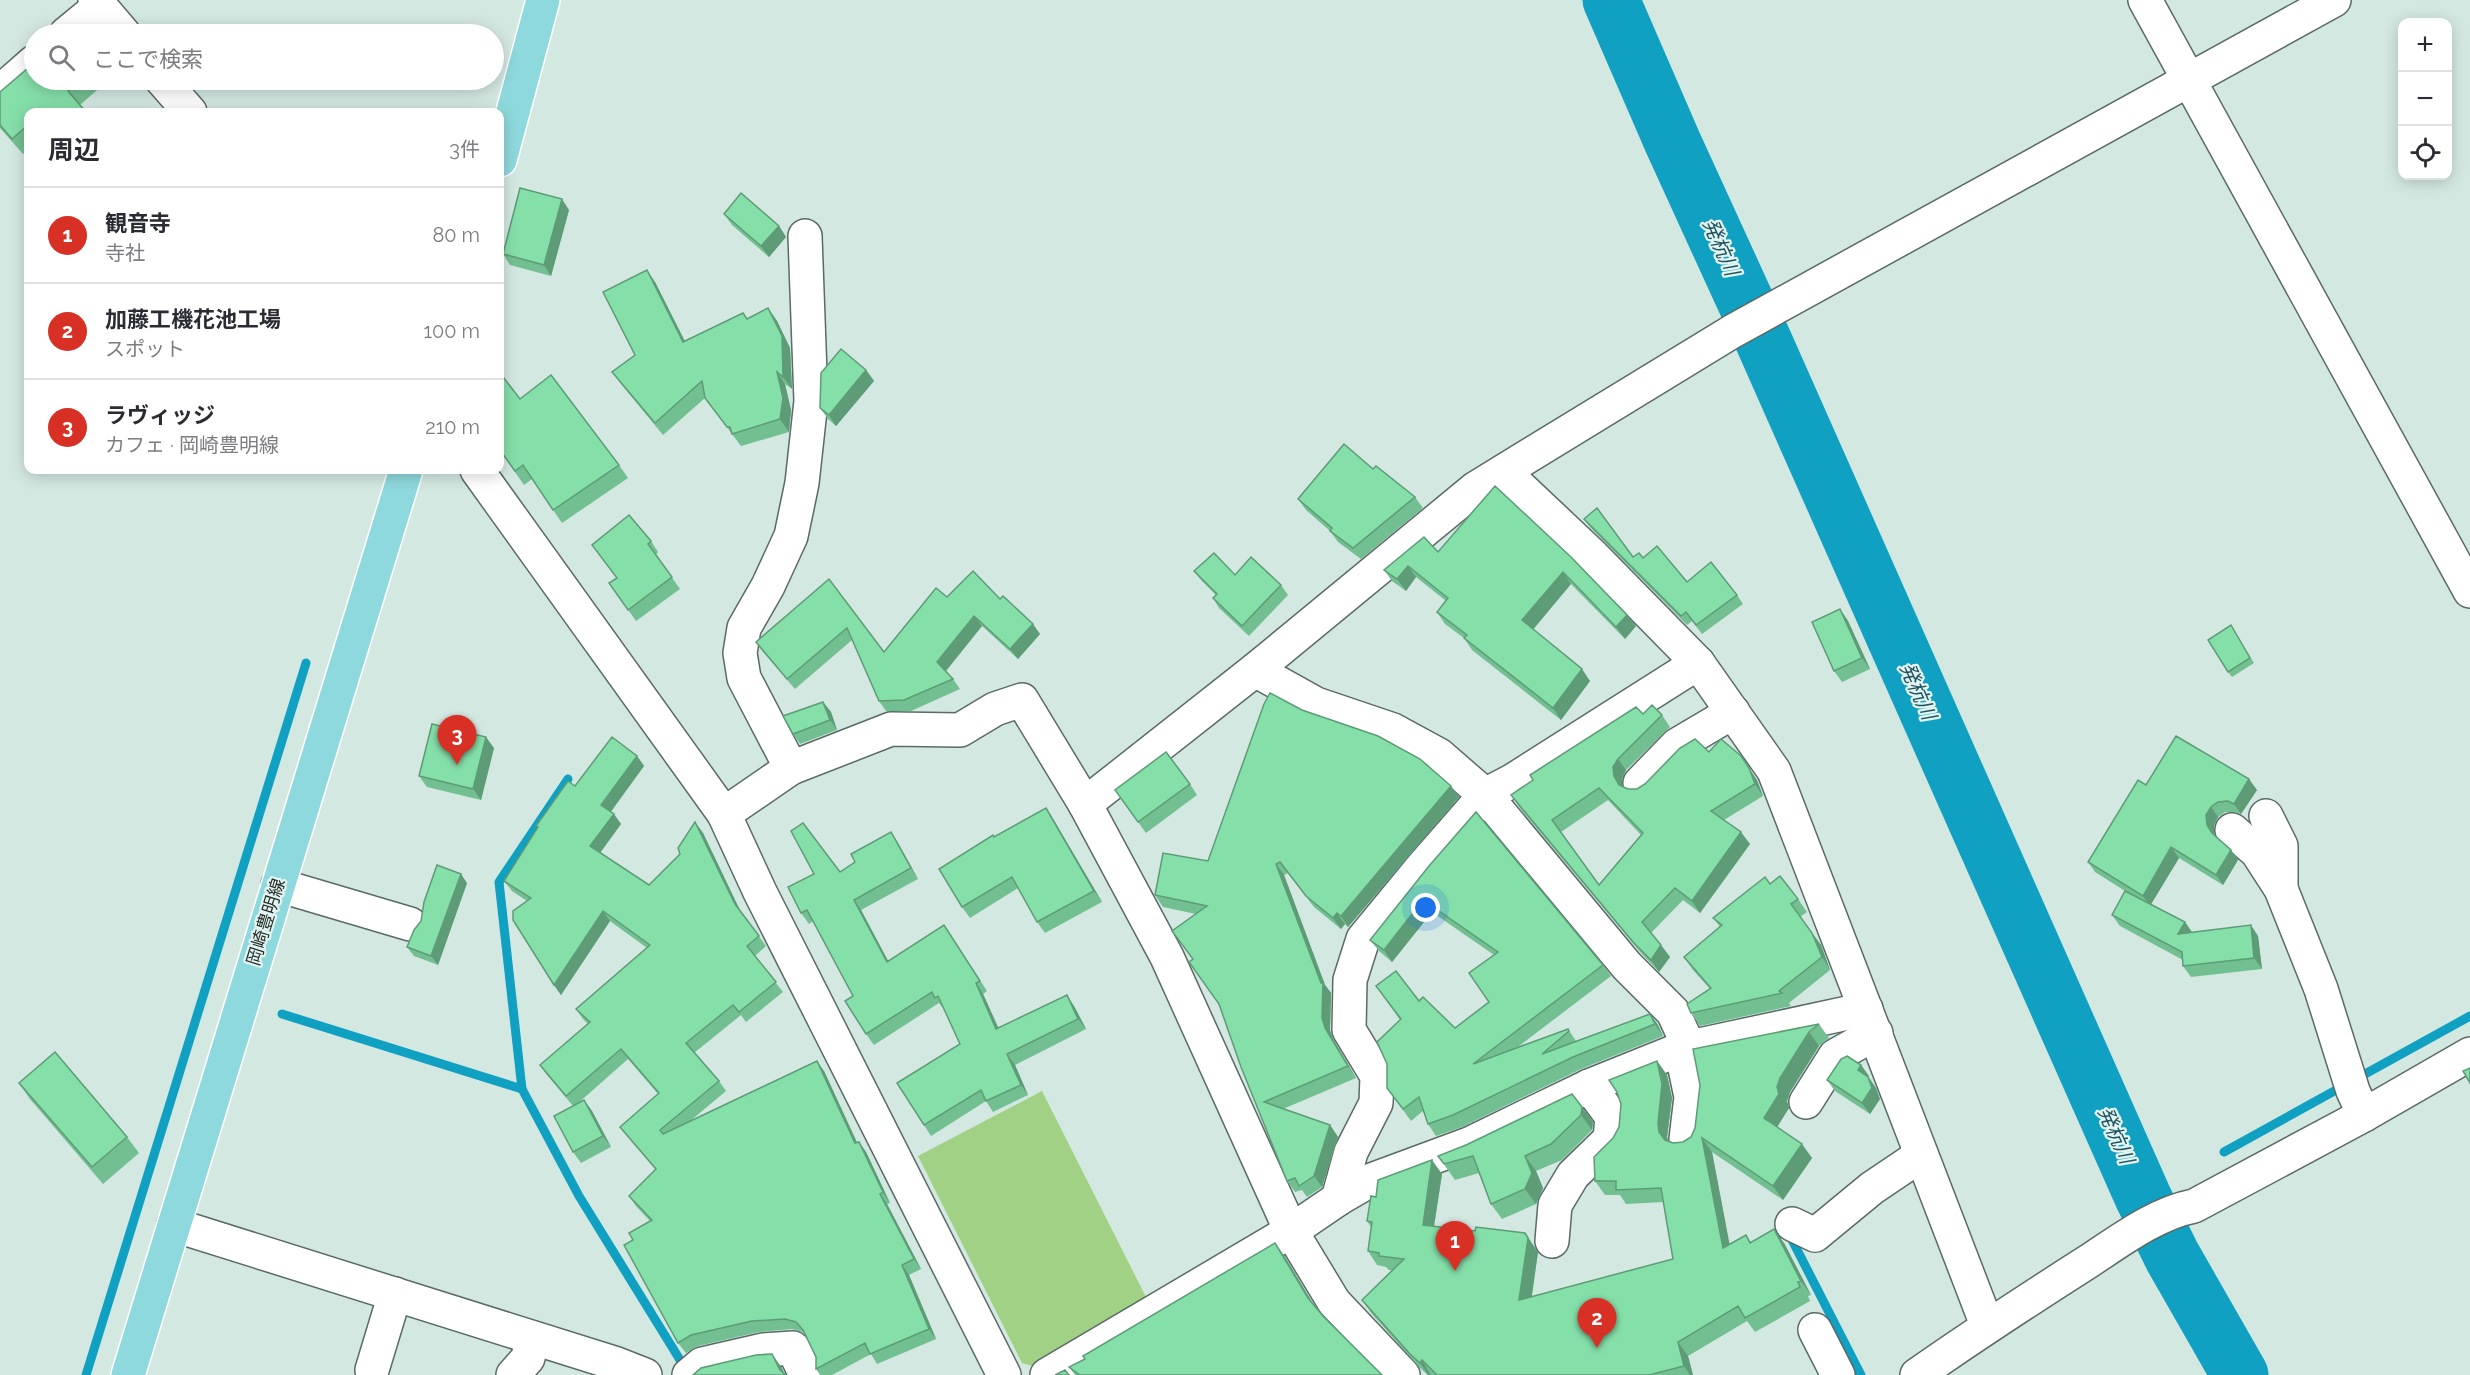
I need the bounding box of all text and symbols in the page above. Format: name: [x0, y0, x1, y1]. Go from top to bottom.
map controls: [2398, 18, 2452, 180]
button: +: [2398, 18, 2452, 72]
search box: [24, 24, 504, 90]
icon: search: [45, 41, 78, 74]
text: ここで検索: [93, 46, 203, 72]
button: −: [2398, 72, 2452, 126]
button: locate: [2398, 126, 2452, 180]
text: 周辺: [48, 135, 100, 165]
text: 3件: [449, 137, 480, 161]
text: 観音寺: [105, 210, 171, 236]
water label: 発杭川: [1698, 215, 1745, 281]
text: 1: [63, 223, 72, 247]
text: 80 m: [432, 223, 480, 247]
text: 寺社: [105, 241, 145, 265]
text: 加藤工機花池工場: [105, 306, 281, 332]
text: 2: [62, 319, 73, 343]
text: 100 m: [423, 319, 480, 343]
text: スポット: [105, 337, 185, 361]
text: ラヴィッジ: [105, 402, 215, 428]
text: 3: [62, 415, 73, 439]
text: 210 m: [425, 415, 480, 439]
text: カフェ · 岡崎豊明線: [105, 433, 279, 457]
water label: 発杭川: [1895, 659, 1942, 725]
pin: 3: [438, 716, 476, 765]
street label: 岡崎豊明線: [242, 876, 289, 968]
your location: [1411, 893, 1440, 922]
water label: 発杭川: [2093, 1103, 2140, 1169]
pin: 1: [1436, 1222, 1474, 1271]
pin: 2: [1578, 1298, 1616, 1348]

